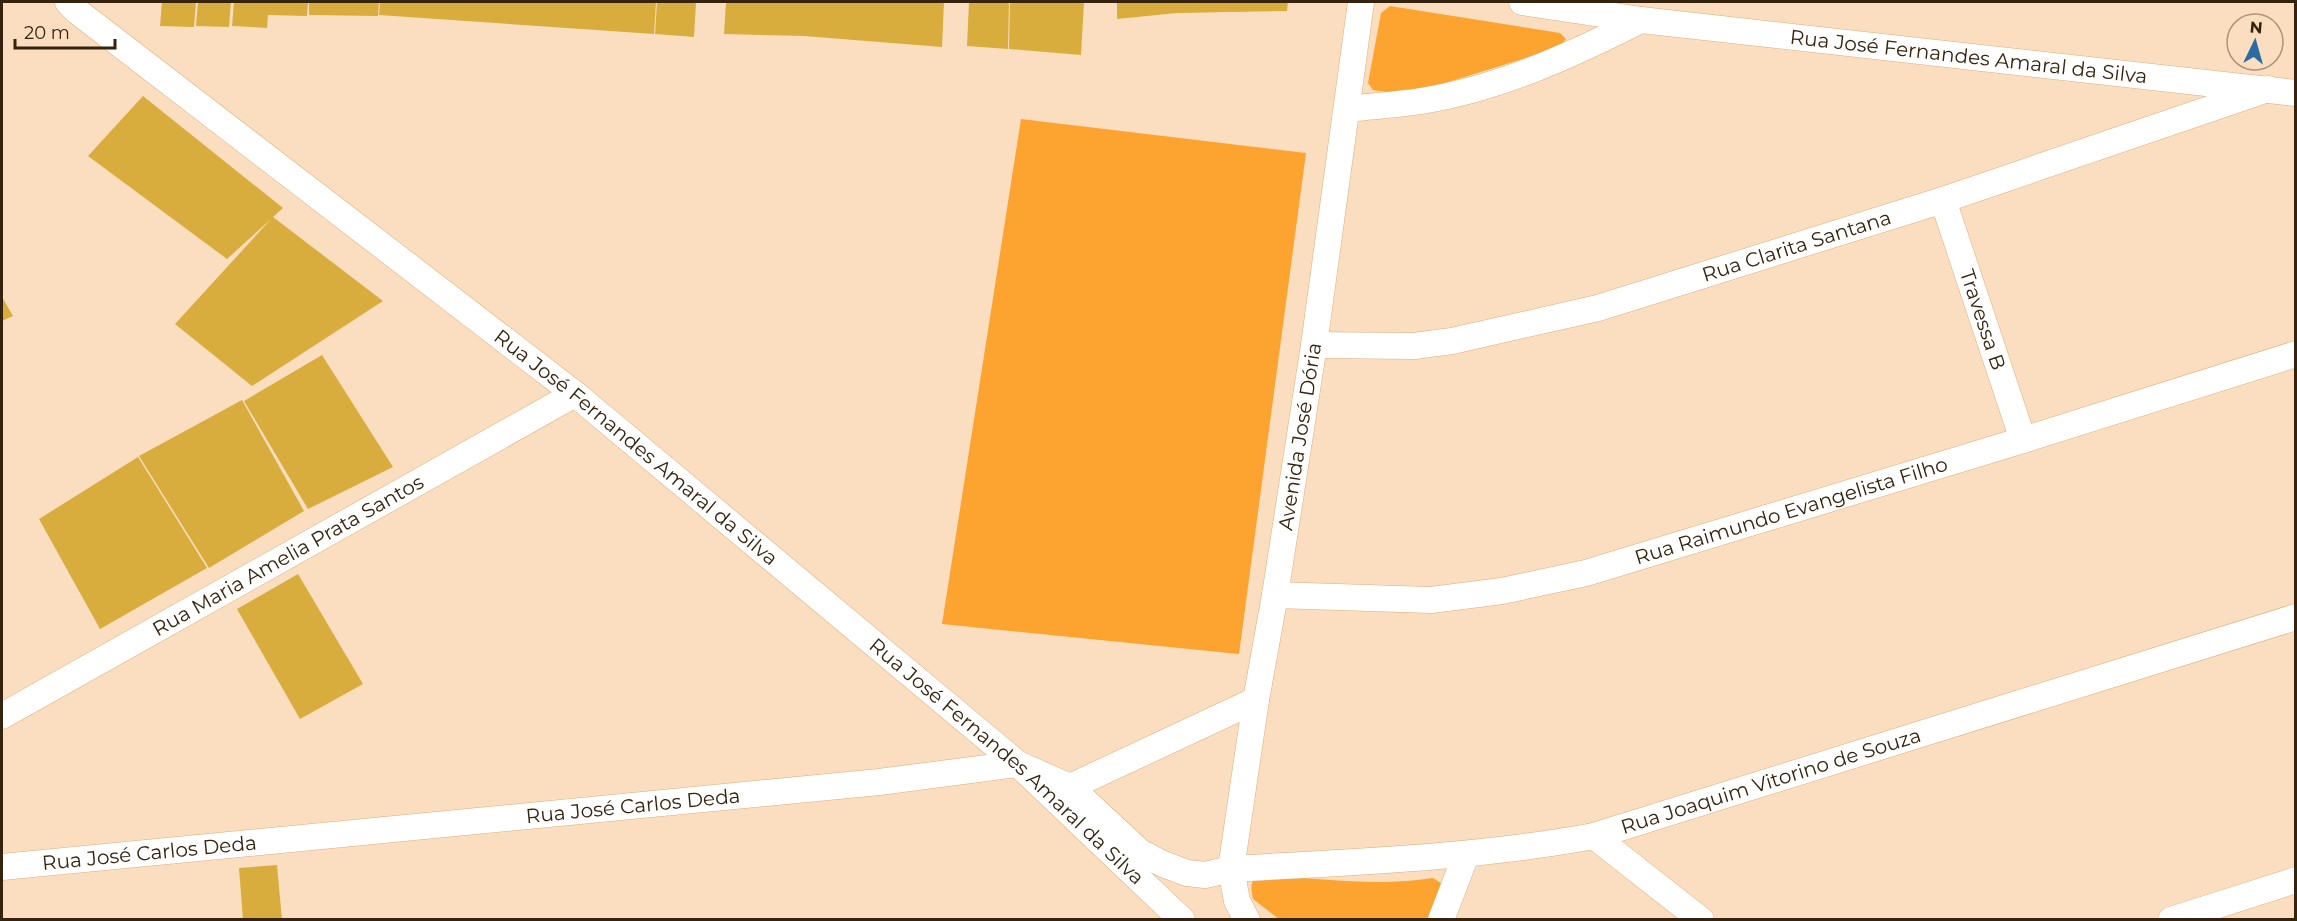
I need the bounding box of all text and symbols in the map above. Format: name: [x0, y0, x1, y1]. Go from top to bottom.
scale bar: [15, 12, 116, 50]
north arrow: [2225, 12, 2285, 72]
text: N: [2249, 18, 2264, 38]
text: 20 m: [24, 22, 70, 44]
street label: Rua José Fernandes Amaral da Silva: [1789, 25, 2149, 88]
street label: Rua Clarita Santana: [1699, 205, 1894, 287]
street label: Travessa B: [1955, 266, 2011, 373]
street label: Rua José Fernandes Amaral da Silva: [489, 324, 783, 570]
street label: Avenida José Dória: [1273, 341, 1326, 532]
street label: Rua Raimundo Evangelista Filho: [1632, 452, 1950, 569]
street label: Rua Maria Amelia Prata Santos: [148, 469, 428, 641]
street label: Rua José Fernandes Amaral da Silva: [865, 633, 1149, 890]
street label: Rua Joaquim Vitorino de Souza: [1618, 723, 1924, 839]
street label: Rua José Carlos Deda: [525, 784, 741, 828]
street label: Rua José Carlos Deda: [41, 830, 258, 875]

